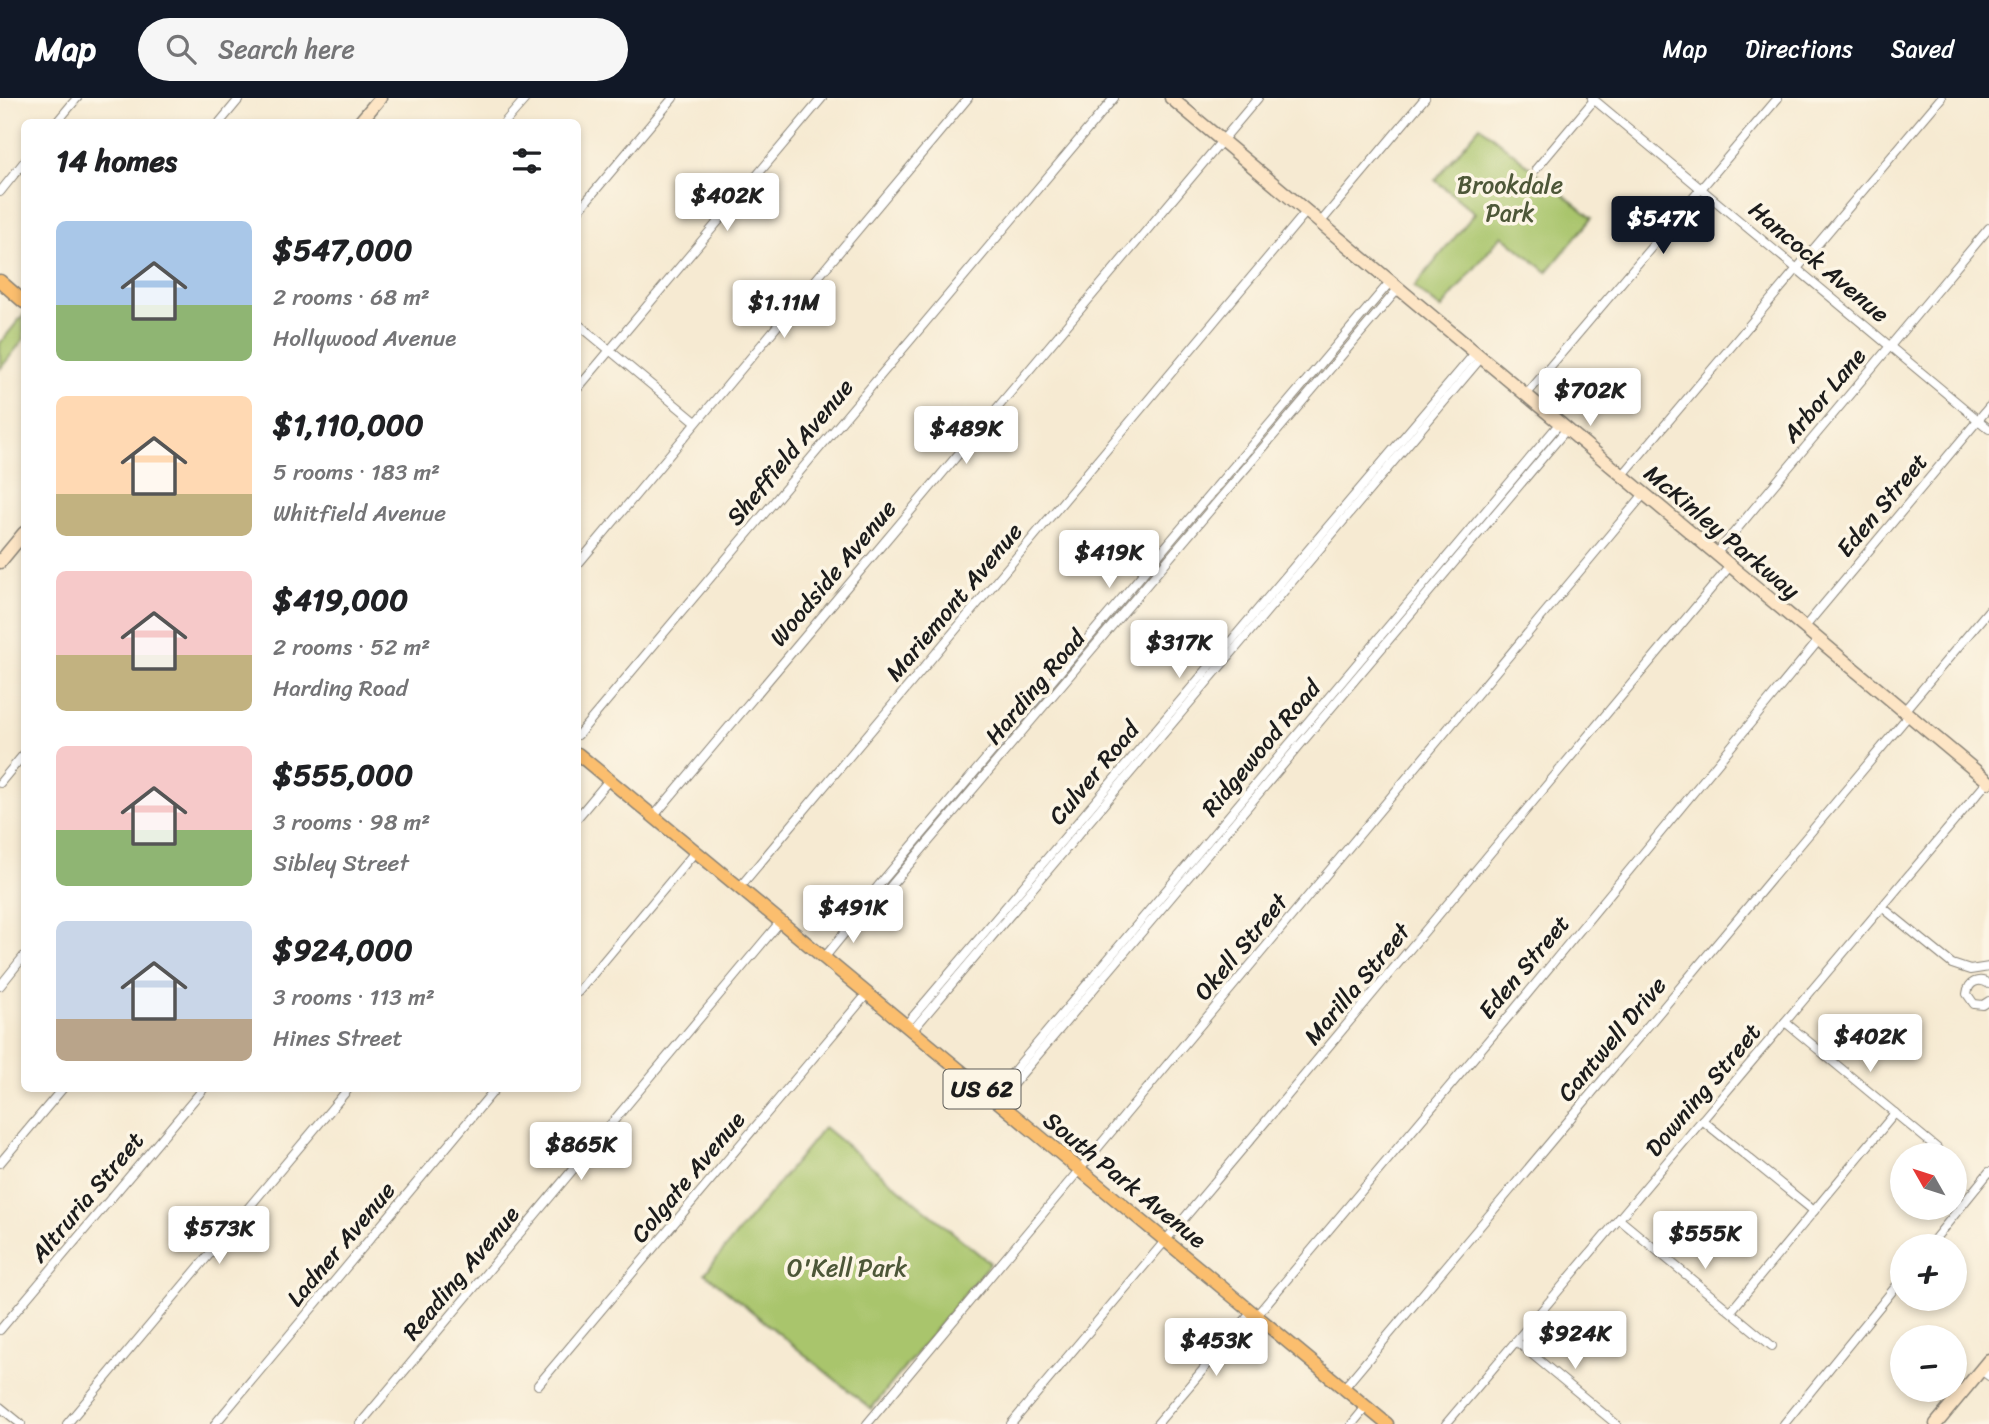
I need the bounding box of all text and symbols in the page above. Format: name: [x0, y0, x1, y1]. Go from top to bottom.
search box: [138, 18, 628, 81]
text: Map: [35, 20, 96, 78]
text: Search here: [218, 26, 355, 72]
text: Map: [1663, 28, 1707, 70]
text: Directions: [1745, 28, 1853, 70]
text: Saved: [1891, 28, 1954, 70]
icon: search: [162, 30, 200, 68]
text: 14 homes: [56, 134, 177, 188]
icon: filters: [508, 142, 546, 180]
park label: Brookdale Park: [1457, 164, 1563, 234]
pin: $402K: [678, 174, 776, 233]
text: $402K: [691, 175, 763, 216]
street label: Hancock Avenue: [1739, 190, 1899, 334]
pin: $547K: [1614, 197, 1712, 256]
text: $547K: [1627, 198, 1699, 239]
text: $547,000: [273, 223, 412, 277]
icon: home: [112, 249, 196, 333]
text: 2 rooms · 68 m²: [273, 277, 430, 318]
pin: $1.11M: [727, 280, 841, 340]
text: $1.11M: [749, 282, 819, 323]
text: Hollywood Avenue: [273, 318, 456, 359]
street label: Arbor Lane: [1771, 337, 1877, 453]
pin: $702K: [1541, 368, 1639, 428]
street label: Sheffield Avenue: [715, 369, 865, 535]
text: $702K: [1555, 370, 1625, 411]
text: $1,110,000: [273, 398, 424, 452]
pin: $489K: [917, 406, 1015, 466]
text: $489K: [930, 408, 1002, 449]
icon: home: [112, 424, 196, 508]
street label: Eden Street: [1825, 443, 1939, 567]
text: 5 rooms · 183 m²: [273, 452, 440, 493]
street label: McKinley Parkway: [1634, 454, 1810, 611]
street label: Woodside Avenue: [758, 490, 908, 656]
text: Whitfield Avenue: [273, 493, 446, 534]
street label: Mariemont Avenue: [874, 513, 1034, 691]
pin: $419K: [1060, 531, 1158, 590]
text: $419K: [1075, 532, 1143, 573]
text: $419,000: [273, 573, 408, 627]
icon: home: [112, 599, 196, 683]
street label: Harding Road: [974, 619, 1097, 754]
pin: $317K: [1130, 620, 1228, 680]
text: $317K: [1146, 622, 1212, 663]
text: 2 rooms · 52 m²: [273, 627, 430, 668]
text: Harding Road: [273, 668, 408, 709]
street label: Ridgewood Road: [1191, 669, 1332, 826]
street label: Culver Road: [1038, 710, 1152, 835]
text: $555,000: [273, 748, 413, 802]
icon: home: [112, 774, 196, 858]
text: 3 rooms · 98 m²: [273, 802, 430, 843]
text: Sibley Street: [273, 843, 409, 884]
street label: Okell Street: [1183, 883, 1300, 1010]
pin: $491K: [804, 886, 902, 945]
text: $491K: [819, 887, 887, 928]
street label: Eden Street: [1467, 905, 1581, 1029]
street label: Marilla Street: [1293, 912, 1422, 1055]
text: $924,000: [273, 923, 413, 977]
icon: home: [112, 949, 196, 1033]
street label: Cantwell Drive: [1547, 967, 1677, 1111]
text: 3 rooms · 113 m²: [273, 977, 435, 1018]
street label: Downing Street: [1634, 1013, 1772, 1167]
pin: $402K: [1821, 1014, 1919, 1074]
text: $402K: [1834, 1016, 1906, 1057]
text: Hines Street: [273, 1018, 403, 1059]
road number: US 62: [944, 1070, 1020, 1108]
street label: South Park Avenue: [1034, 1100, 1217, 1260]
street label: Colgate Avenue: [620, 1101, 757, 1253]
street label: Altruria Street: [18, 1122, 155, 1273]
pin: $865K: [532, 1122, 630, 1182]
text: $865K: [546, 1124, 616, 1165]
north arrow: [1890, 1143, 1967, 1220]
map controls: [1890, 1143, 1967, 1402]
street label: Ladner Avenue: [275, 1172, 407, 1316]
street label: Reading Avenue: [392, 1196, 531, 1350]
pin: $573K: [170, 1206, 268, 1266]
text: $573K: [184, 1208, 254, 1249]
pin: $555K: [1656, 1212, 1754, 1271]
text: $555K: [1669, 1213, 1741, 1254]
button: +: [1890, 1234, 1967, 1311]
park label: O'Kell Park: [787, 1247, 907, 1289]
pin: $924K: [1526, 1312, 1624, 1371]
text: $924K: [1539, 1313, 1611, 1354]
pin: $453K: [1167, 1318, 1265, 1378]
text: $453K: [1181, 1320, 1251, 1361]
button: −: [1890, 1325, 1967, 1402]

